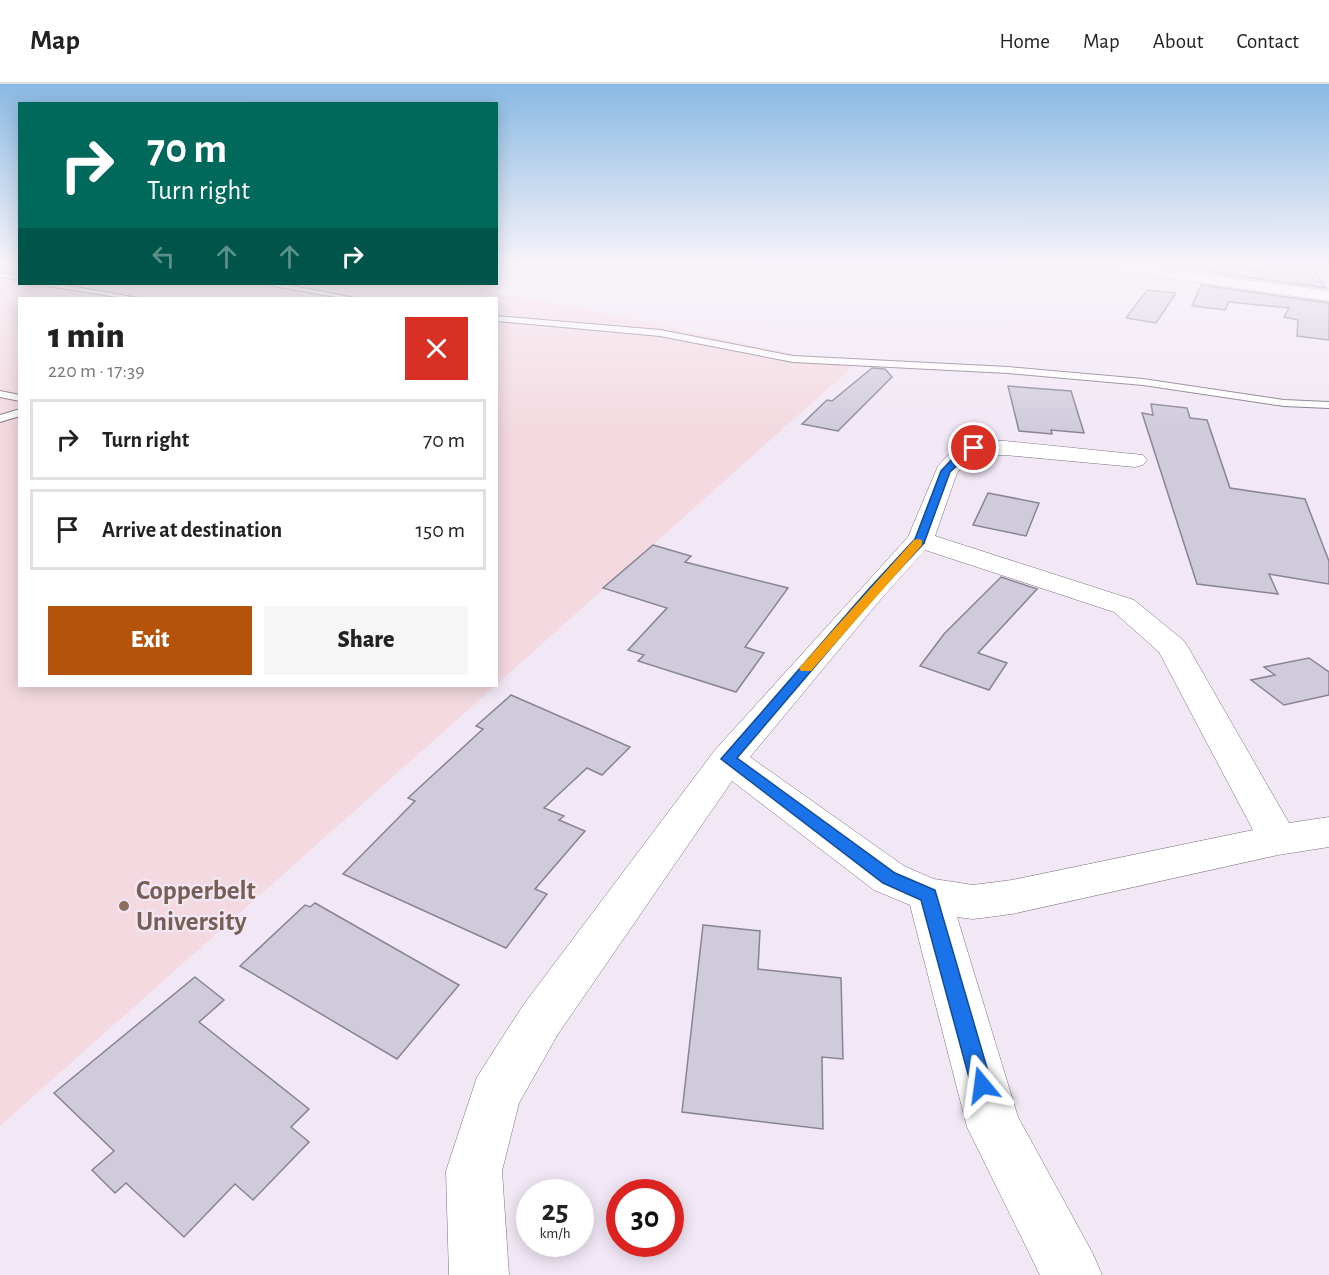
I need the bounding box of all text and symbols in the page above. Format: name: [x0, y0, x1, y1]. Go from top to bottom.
text: Map: [30, 27, 80, 55]
text: Home: [999, 31, 1050, 52]
text: Map: [1083, 31, 1120, 52]
text: About: [1153, 31, 1203, 52]
text: Contact: [1236, 31, 1299, 52]
icon: right: [48, 126, 126, 204]
text: 70 m: [147, 128, 227, 170]
text: Turn right: [147, 177, 250, 204]
icon: left: [147, 240, 180, 273]
icon: ahead: [210, 240, 243, 273]
icon: ahead: [273, 240, 306, 273]
icon: right: [336, 240, 369, 273]
button: close: [405, 317, 468, 380]
text: 1 min: [48, 318, 125, 354]
text: 220 m · 17:39: [48, 361, 145, 381]
pin: [948, 422, 999, 473]
icon: right: [51, 423, 84, 456]
text: Turn right: [102, 429, 189, 451]
text: 70 m: [423, 429, 465, 451]
icon: arrive: [957, 431, 990, 464]
icon: arrive: [51, 513, 84, 546]
text: Arrive at destination: [102, 519, 282, 541]
text: 150 m: [415, 519, 465, 541]
button: Exit: [48, 606, 252, 675]
button: Share: [264, 606, 468, 675]
place label: Copperbelt University: [136, 877, 256, 936]
marker: Copperbelt University: [117, 899, 131, 913]
position arrow: [950, 1053, 1014, 1117]
speed limit sign: 30: [606, 1179, 684, 1257]
text: 25: [541, 1196, 569, 1226]
text: km/h: [540, 1226, 570, 1241]

